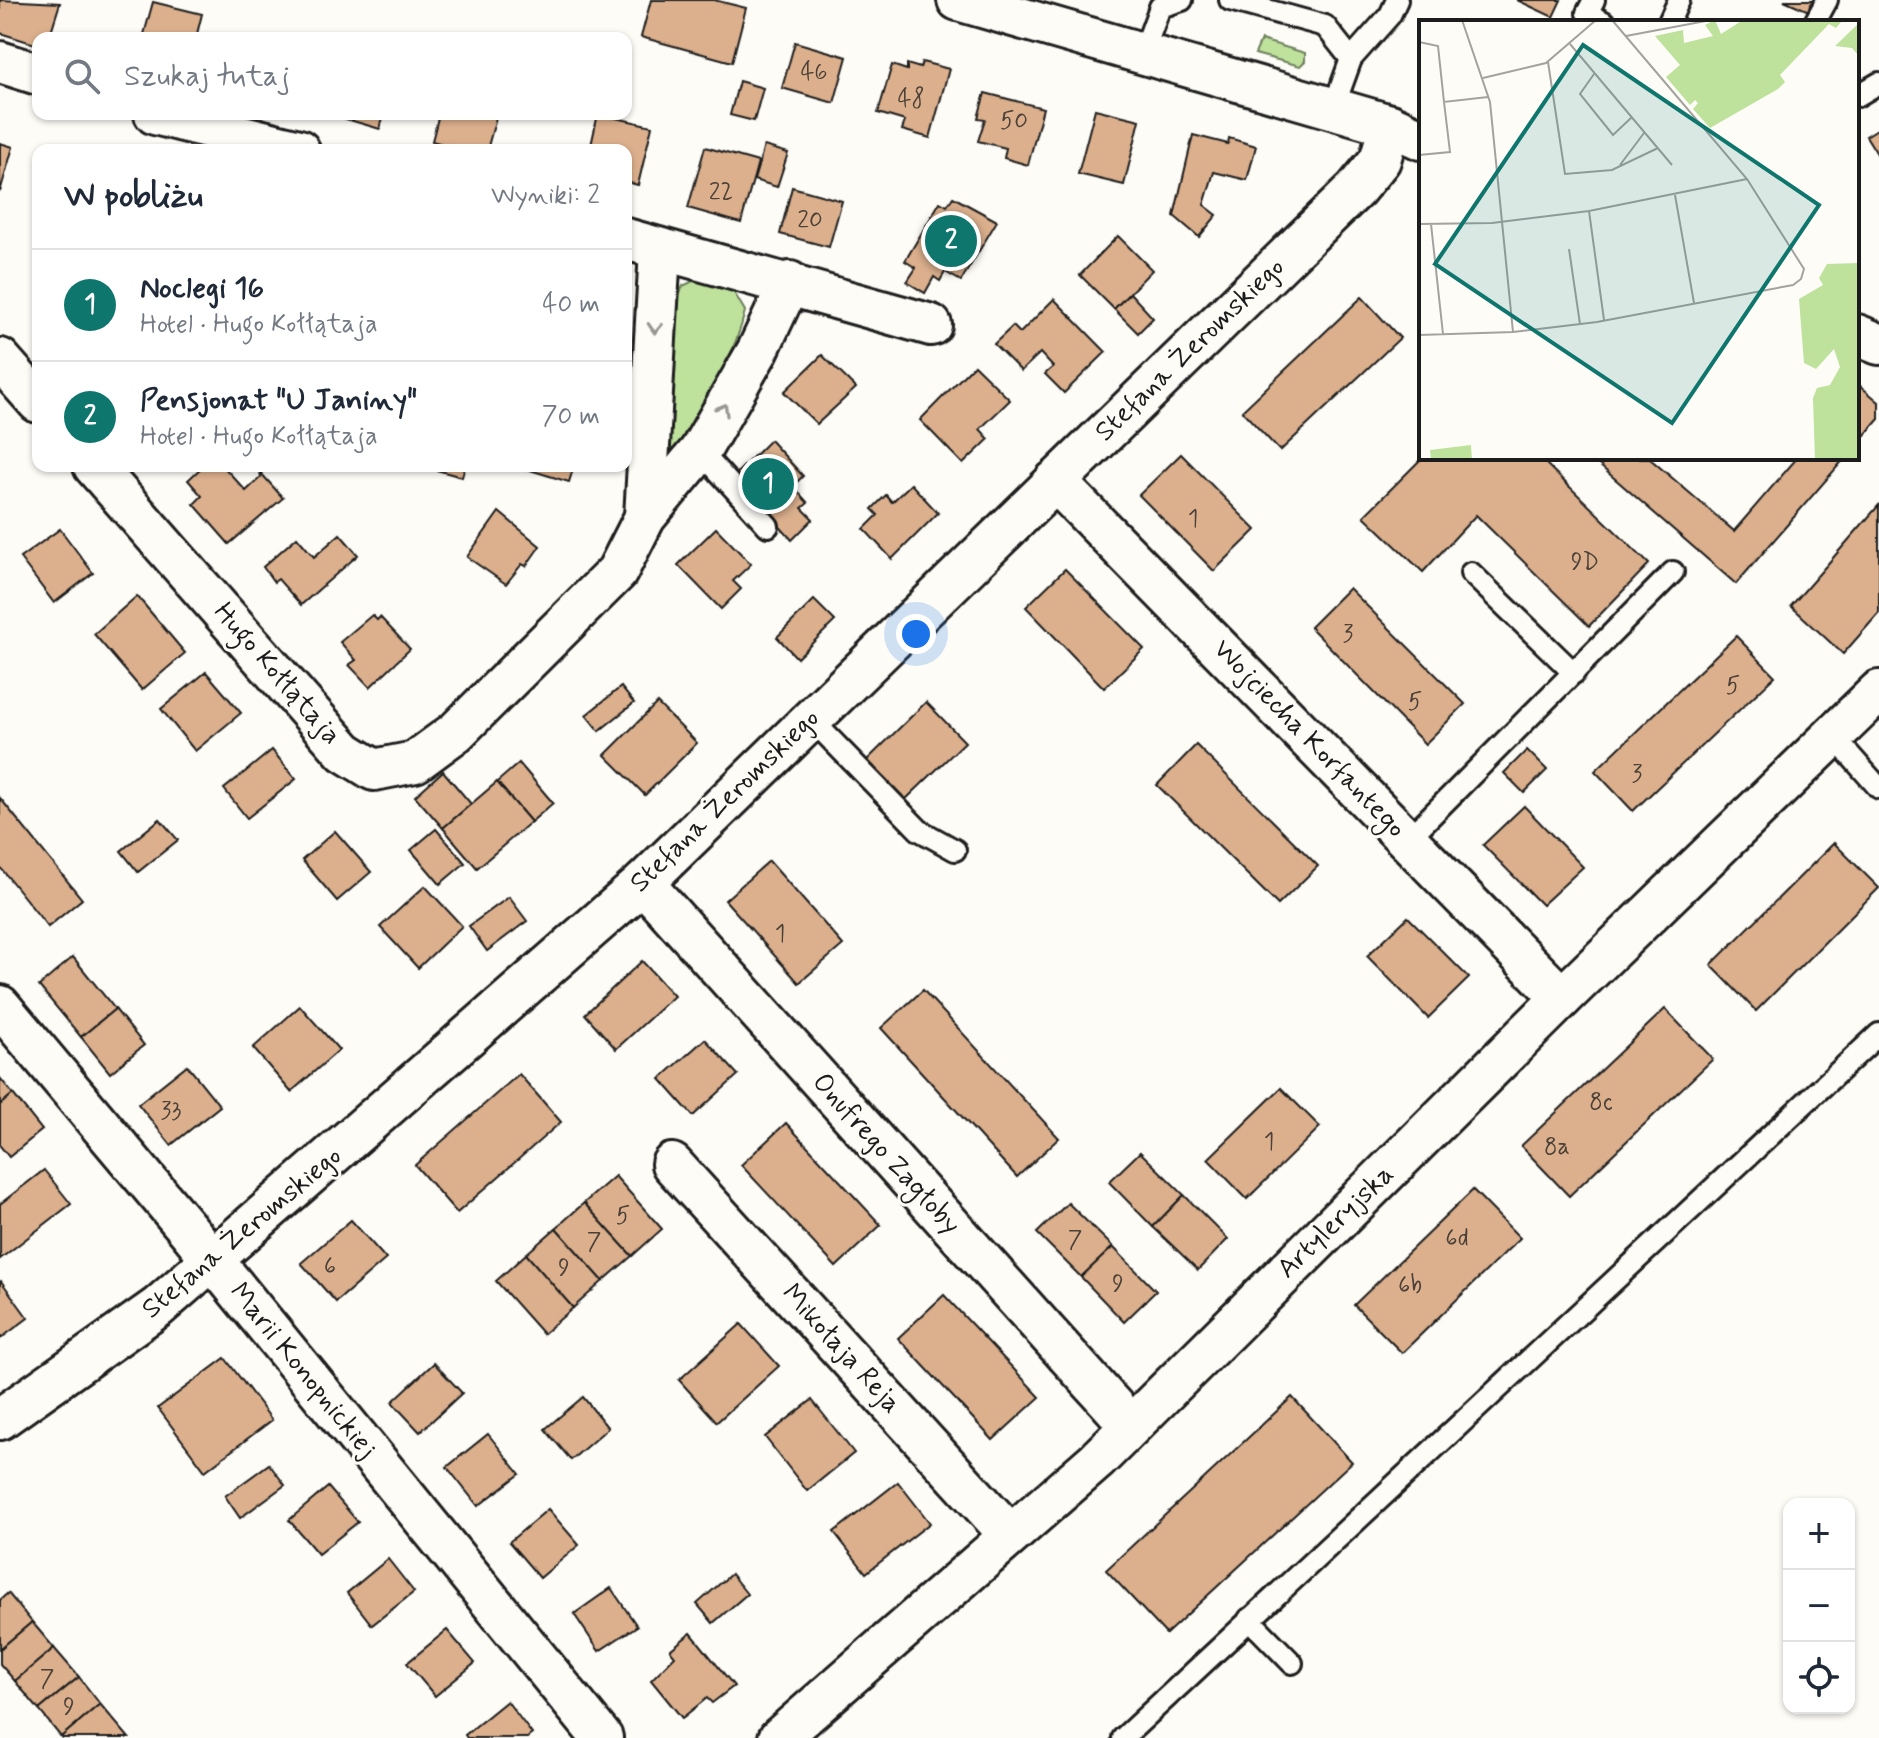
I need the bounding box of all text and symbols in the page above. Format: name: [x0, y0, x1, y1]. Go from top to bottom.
inset map: [1419, 20, 1859, 460]
search box: [32, 32, 632, 120]
icon: search: [60, 54, 104, 98]
text: Szukaj tutaj: [124, 57, 290, 96]
house number: 46: [800, 57, 828, 88]
house number: 48: [897, 84, 925, 115]
house number: 50: [1000, 106, 1028, 137]
text: W pobliżu: [64, 174, 203, 219]
house number: 22: [709, 177, 733, 208]
text: Wyniki: 2: [491, 179, 600, 213]
house number: 20: [797, 205, 823, 236]
pin: 2: [925, 211, 977, 271]
street label: Stefana Żeromskiego: [1087, 250, 1293, 450]
text: Noclegi 16: [140, 269, 264, 308]
text: 1: [84, 288, 96, 322]
text: 40 m: [542, 288, 600, 322]
text: Hotel · Hugo Kołłątaja: [140, 308, 378, 342]
one-way arrow: [647, 322, 664, 335]
text: Pensjonat "U Janiny": [140, 381, 417, 420]
text: 2: [84, 400, 96, 434]
text: 70 m: [542, 400, 600, 434]
one-way arrow: [713, 403, 729, 418]
text: Hotel · Hugo Kołłątaja: [140, 420, 378, 454]
pin: 1: [742, 454, 794, 514]
house number: 1: [1188, 504, 1198, 535]
house number: 9D: [1571, 547, 1599, 578]
street label: Hugo Kołłątaja: [203, 595, 349, 755]
your location: [896, 614, 936, 654]
house number: 3: [1343, 619, 1354, 650]
street label: Wojciecha Korfantego: [1203, 632, 1414, 848]
house number: 5: [1726, 671, 1740, 702]
house number: 5: [1408, 687, 1422, 718]
street label: Stefana Żeromskiego: [622, 701, 828, 901]
house number: 3: [1632, 759, 1643, 790]
house number: 1: [775, 919, 785, 950]
street label: Onufrego Zagłoby: [802, 1065, 969, 1244]
house number: 8c: [1589, 1087, 1613, 1118]
house number: 33: [161, 1096, 182, 1127]
house number: 1: [1264, 1127, 1274, 1158]
house number: 8a: [1544, 1132, 1570, 1163]
street label: Stefana Żeromskiego: [134, 1138, 350, 1328]
street label: Artyleryjska: [1270, 1157, 1402, 1287]
house number: 5: [616, 1201, 630, 1232]
house number: 6d: [1445, 1223, 1469, 1254]
house number: 7: [1068, 1225, 1082, 1256]
house number: 7: [587, 1227, 601, 1258]
house number: 6: [324, 1251, 336, 1282]
house number: 9: [558, 1253, 570, 1284]
house number: 9: [1112, 1269, 1124, 1300]
house number: 6b: [1398, 1270, 1422, 1301]
street label: Marii Konopnickiej: [221, 1275, 385, 1467]
street label: Mikołaja Reja: [773, 1276, 909, 1422]
map controls: [1783, 1498, 1855, 1714]
button: +: [1783, 1498, 1855, 1570]
button: −: [1783, 1570, 1855, 1642]
button: locate: [1783, 1642, 1855, 1714]
house number: 7: [40, 1664, 54, 1695]
house number: 9: [63, 1692, 75, 1723]

